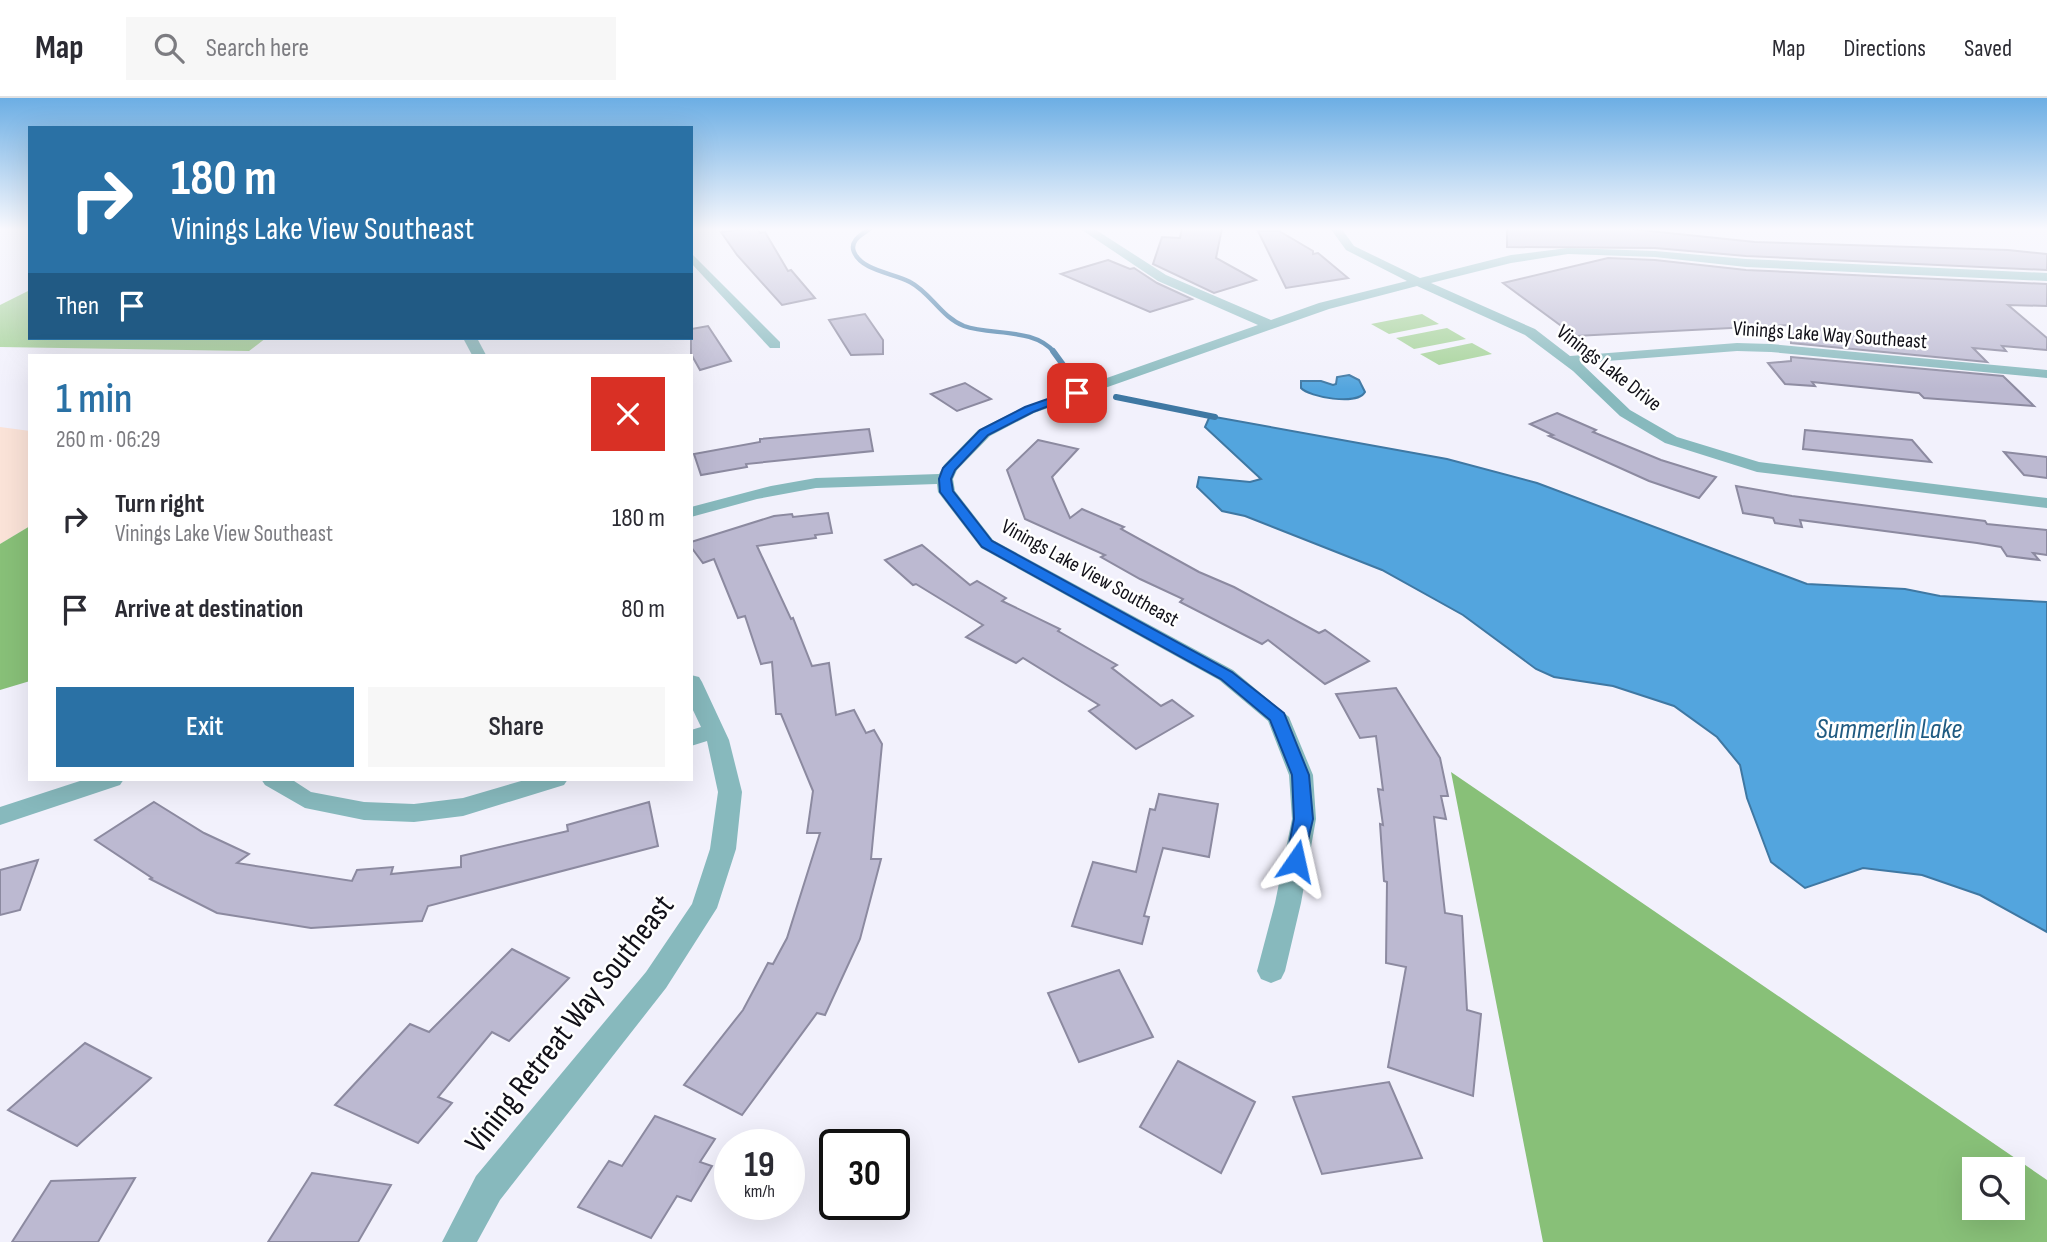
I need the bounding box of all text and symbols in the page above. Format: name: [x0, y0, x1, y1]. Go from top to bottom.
search box: [126, 17, 616, 80]
text: Map: [35, 28, 84, 68]
icon: search: [150, 29, 188, 67]
text: Search here: [206, 33, 309, 64]
text: Map: [1772, 34, 1805, 63]
text: Directions: [1843, 34, 1926, 63]
text: Saved: [1964, 34, 2012, 63]
text: 180 m: [171, 150, 277, 209]
icon: right: [56, 154, 147, 245]
text: Vinings Lake View Southeast: [171, 210, 474, 249]
icon: arrive: [113, 287, 151, 325]
text: Then: [56, 291, 99, 322]
street label: Vinings Lake Way Southeast: [1732, 316, 1928, 354]
street label: Vinings Lake Drive: [1551, 319, 1667, 417]
pin: [1047, 363, 1107, 423]
text: 1 min: [56, 374, 132, 425]
icon: arrive: [1058, 374, 1096, 412]
button: close: [591, 377, 665, 451]
text: 260 m · 06:29: [56, 426, 160, 454]
text: Turn right: [115, 489, 204, 520]
icon: right: [56, 500, 94, 538]
text: 180 m: [612, 503, 665, 534]
street label: Vinings Lake View Southeast: [997, 514, 1183, 632]
text: Vinings Lake View Southeast: [115, 520, 333, 548]
icon: arrive: [56, 591, 94, 629]
text: Arrive at destination: [115, 594, 303, 625]
text: 80 m: [621, 594, 665, 625]
button: Exit: [56, 687, 354, 767]
button: Share: [368, 687, 665, 767]
water label: Summerlin Lake: [1816, 713, 1962, 746]
position arrow: [1259, 824, 1333, 898]
street label: Vining Retreat Way Southeast: [457, 887, 683, 1161]
speed limit sign: 30: [819, 1129, 910, 1220]
text: 19: [744, 1144, 775, 1187]
map controls: [1962, 1157, 2025, 1220]
button: search: [1962, 1157, 2025, 1220]
text: km/h: [744, 1181, 775, 1202]

